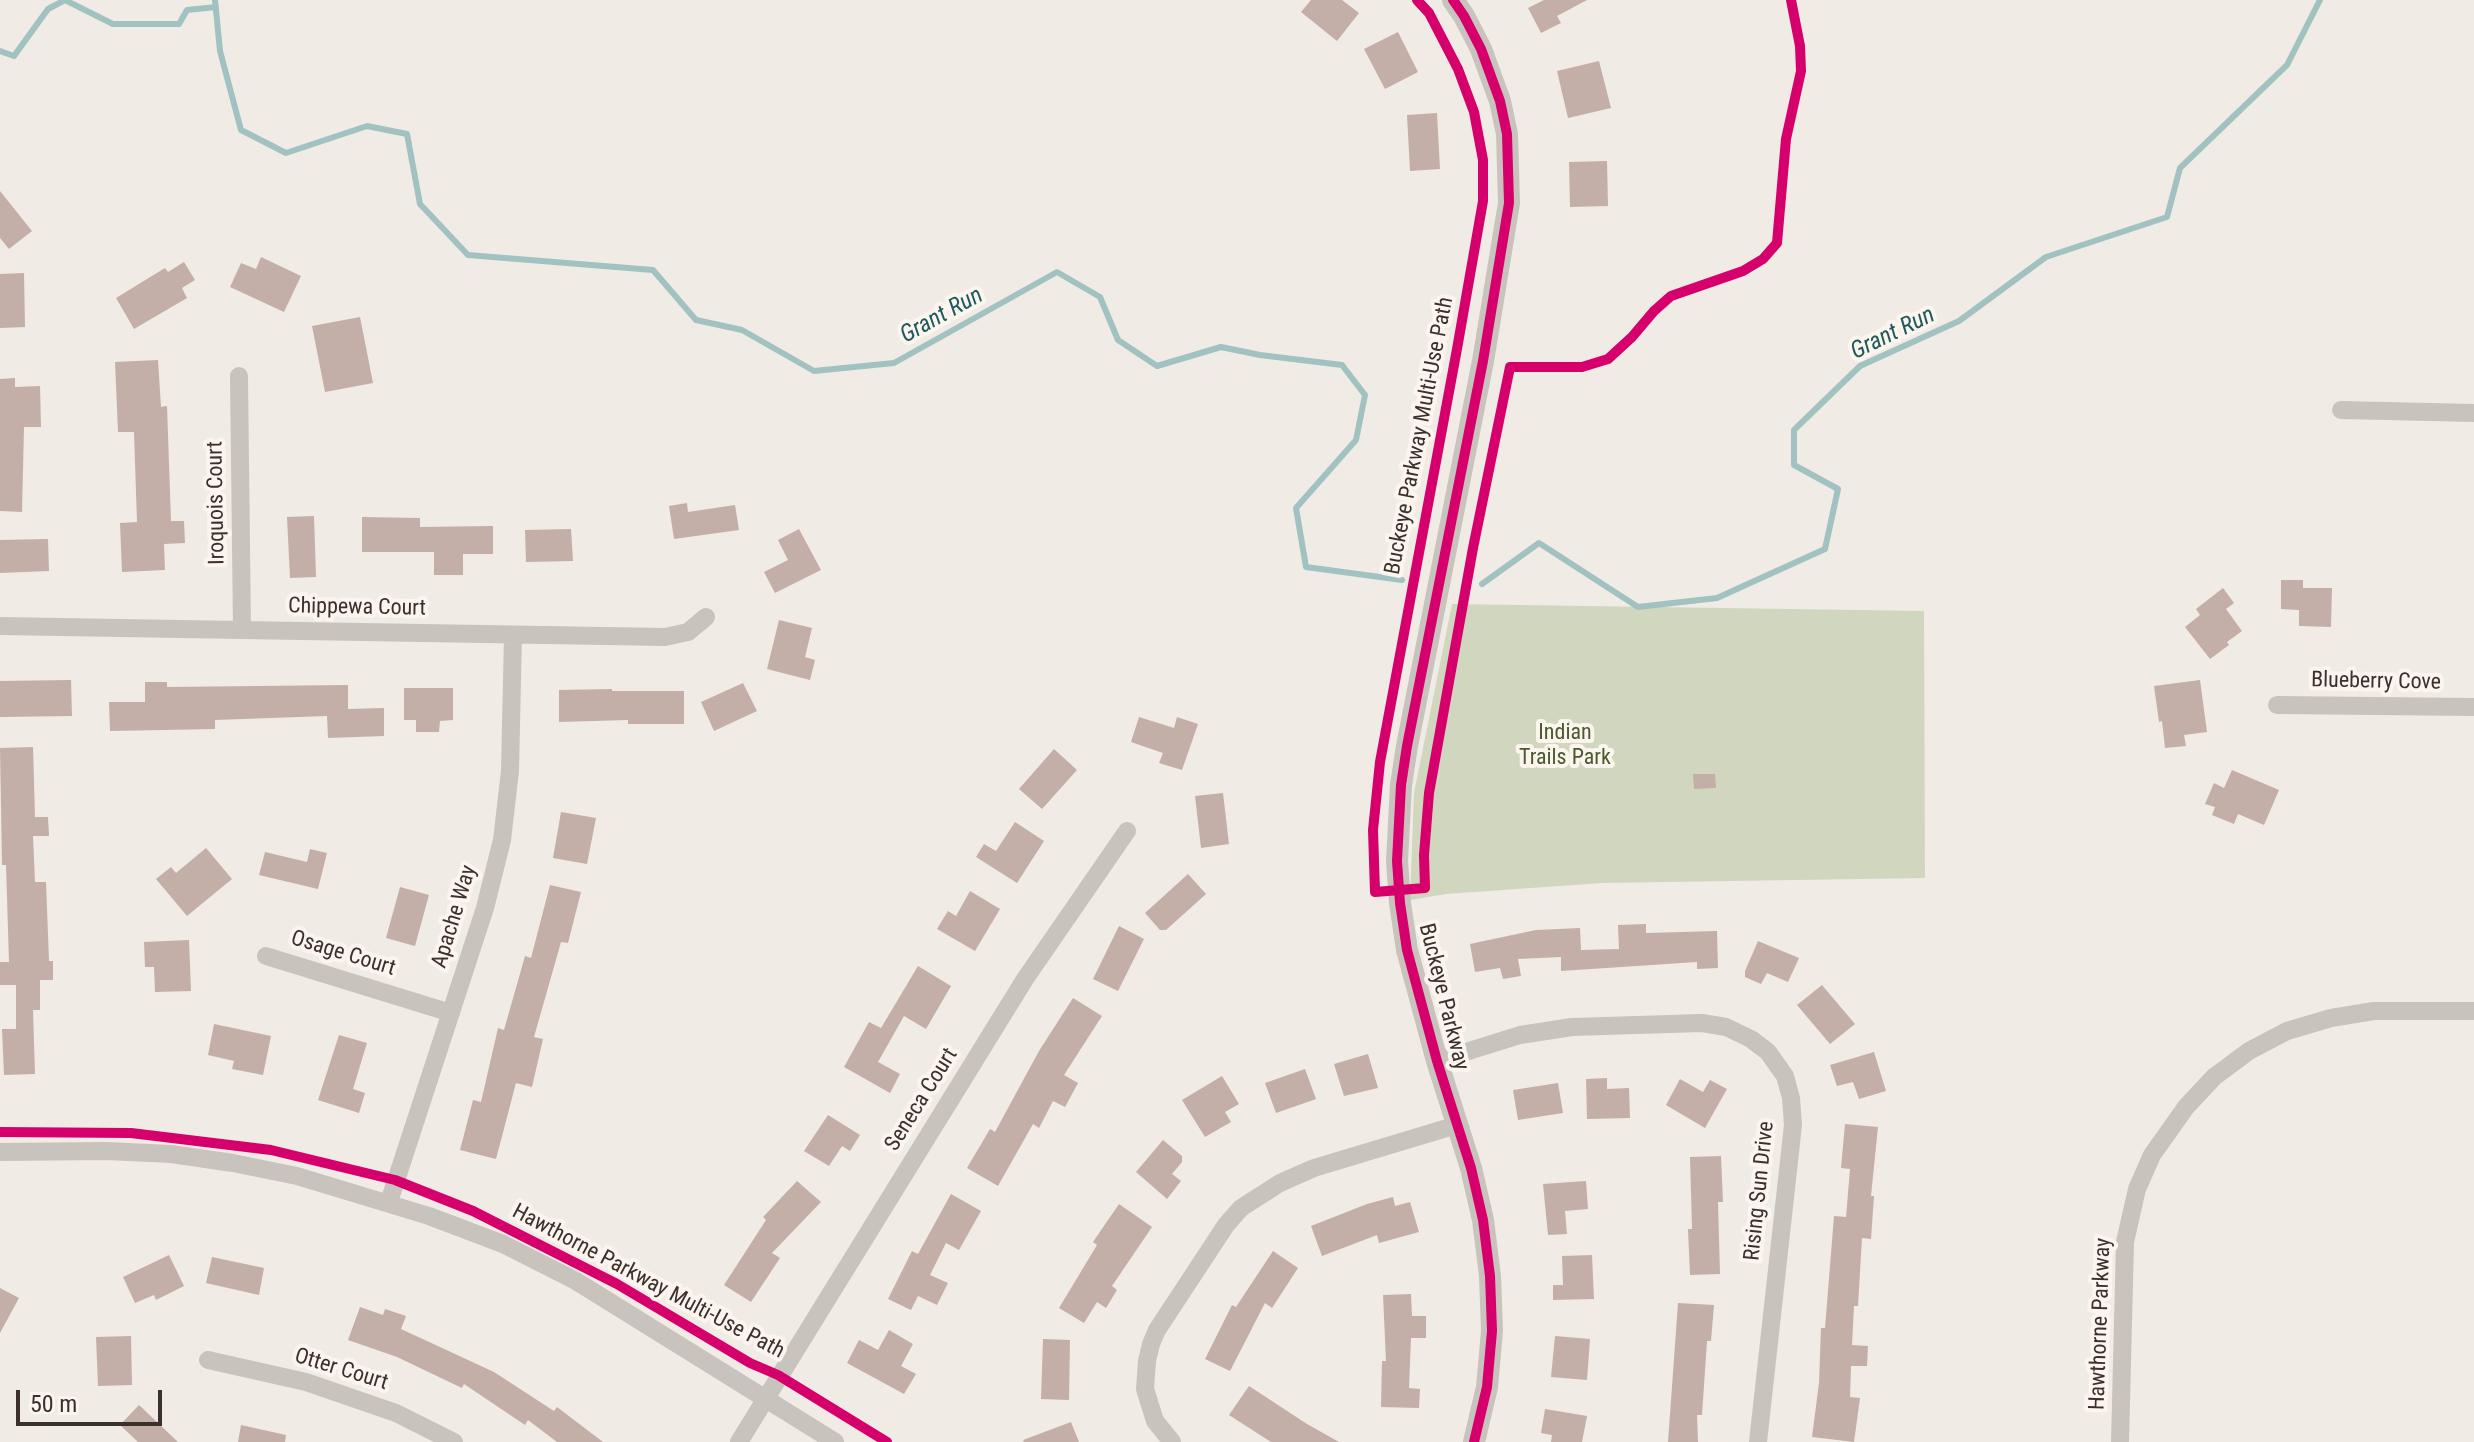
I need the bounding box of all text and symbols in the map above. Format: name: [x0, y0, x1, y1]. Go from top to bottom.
water label: Grant Run: [896, 282, 988, 350]
street label: Buckeye Parkway Multi-Use Path: [1380, 295, 1460, 577]
water label: Grant Run: [1846, 301, 1940, 367]
street label: Iroquois Court: [203, 441, 231, 565]
street label: Chippewa Court: [288, 594, 426, 622]
street label: Blueberry Cove: [2311, 668, 2441, 696]
park label: Indian Trails Park: [1519, 720, 1611, 772]
street label: Apache Way: [427, 862, 483, 972]
street label: Buckeye Parkway: [1412, 921, 1474, 1073]
street label: Osage Court: [288, 926, 398, 982]
street label: Seneca Court: [880, 1044, 964, 1156]
street label: Rising Sun Drive: [1740, 1120, 1780, 1262]
street label: Hawthorne Parkway Multi-Use Path: [507, 1199, 789, 1365]
street label: Hawthorne Parkway: [2085, 1237, 2117, 1411]
street label: Otter Court: [291, 1343, 391, 1397]
scale bar: [20, 1374, 166, 1424]
text: 50 m: [30, 1390, 77, 1418]

